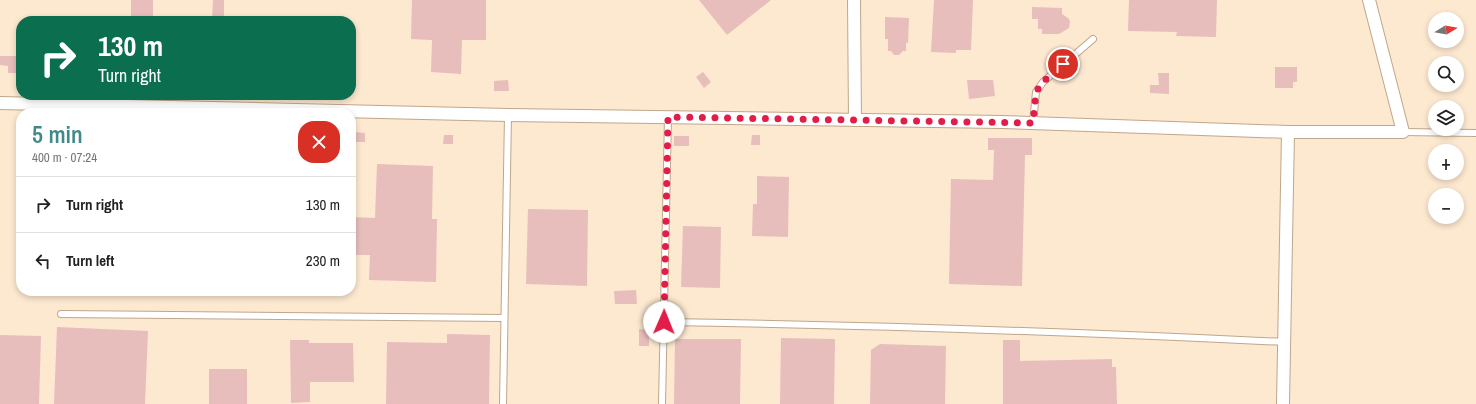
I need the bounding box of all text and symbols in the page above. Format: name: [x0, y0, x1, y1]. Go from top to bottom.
north arrow: [1428, 12, 1464, 48]
map controls: [1428, 12, 1464, 224]
text: 130 m: [98, 27, 163, 65]
icon: right: [32, 32, 84, 84]
pin: [1046, 47, 1080, 81]
icon: arrive: [1052, 53, 1074, 75]
button: search: [1428, 56, 1464, 92]
text: Turn right: [98, 63, 161, 88]
button: layers: [1428, 100, 1464, 136]
text: 5 min: [32, 118, 83, 150]
button: close: [298, 121, 340, 163]
button: +: [1428, 144, 1464, 180]
text: 400 m · 07:24: [32, 149, 97, 166]
button: −: [1428, 188, 1464, 224]
icon: right: [32, 194, 54, 216]
text: Turn right: [66, 194, 123, 215]
text: 130 m: [306, 194, 340, 215]
icon: left: [32, 250, 54, 272]
text: Turn left: [66, 250, 114, 271]
text: 230 m: [306, 250, 340, 271]
position arrow: [643, 301, 685, 343]

